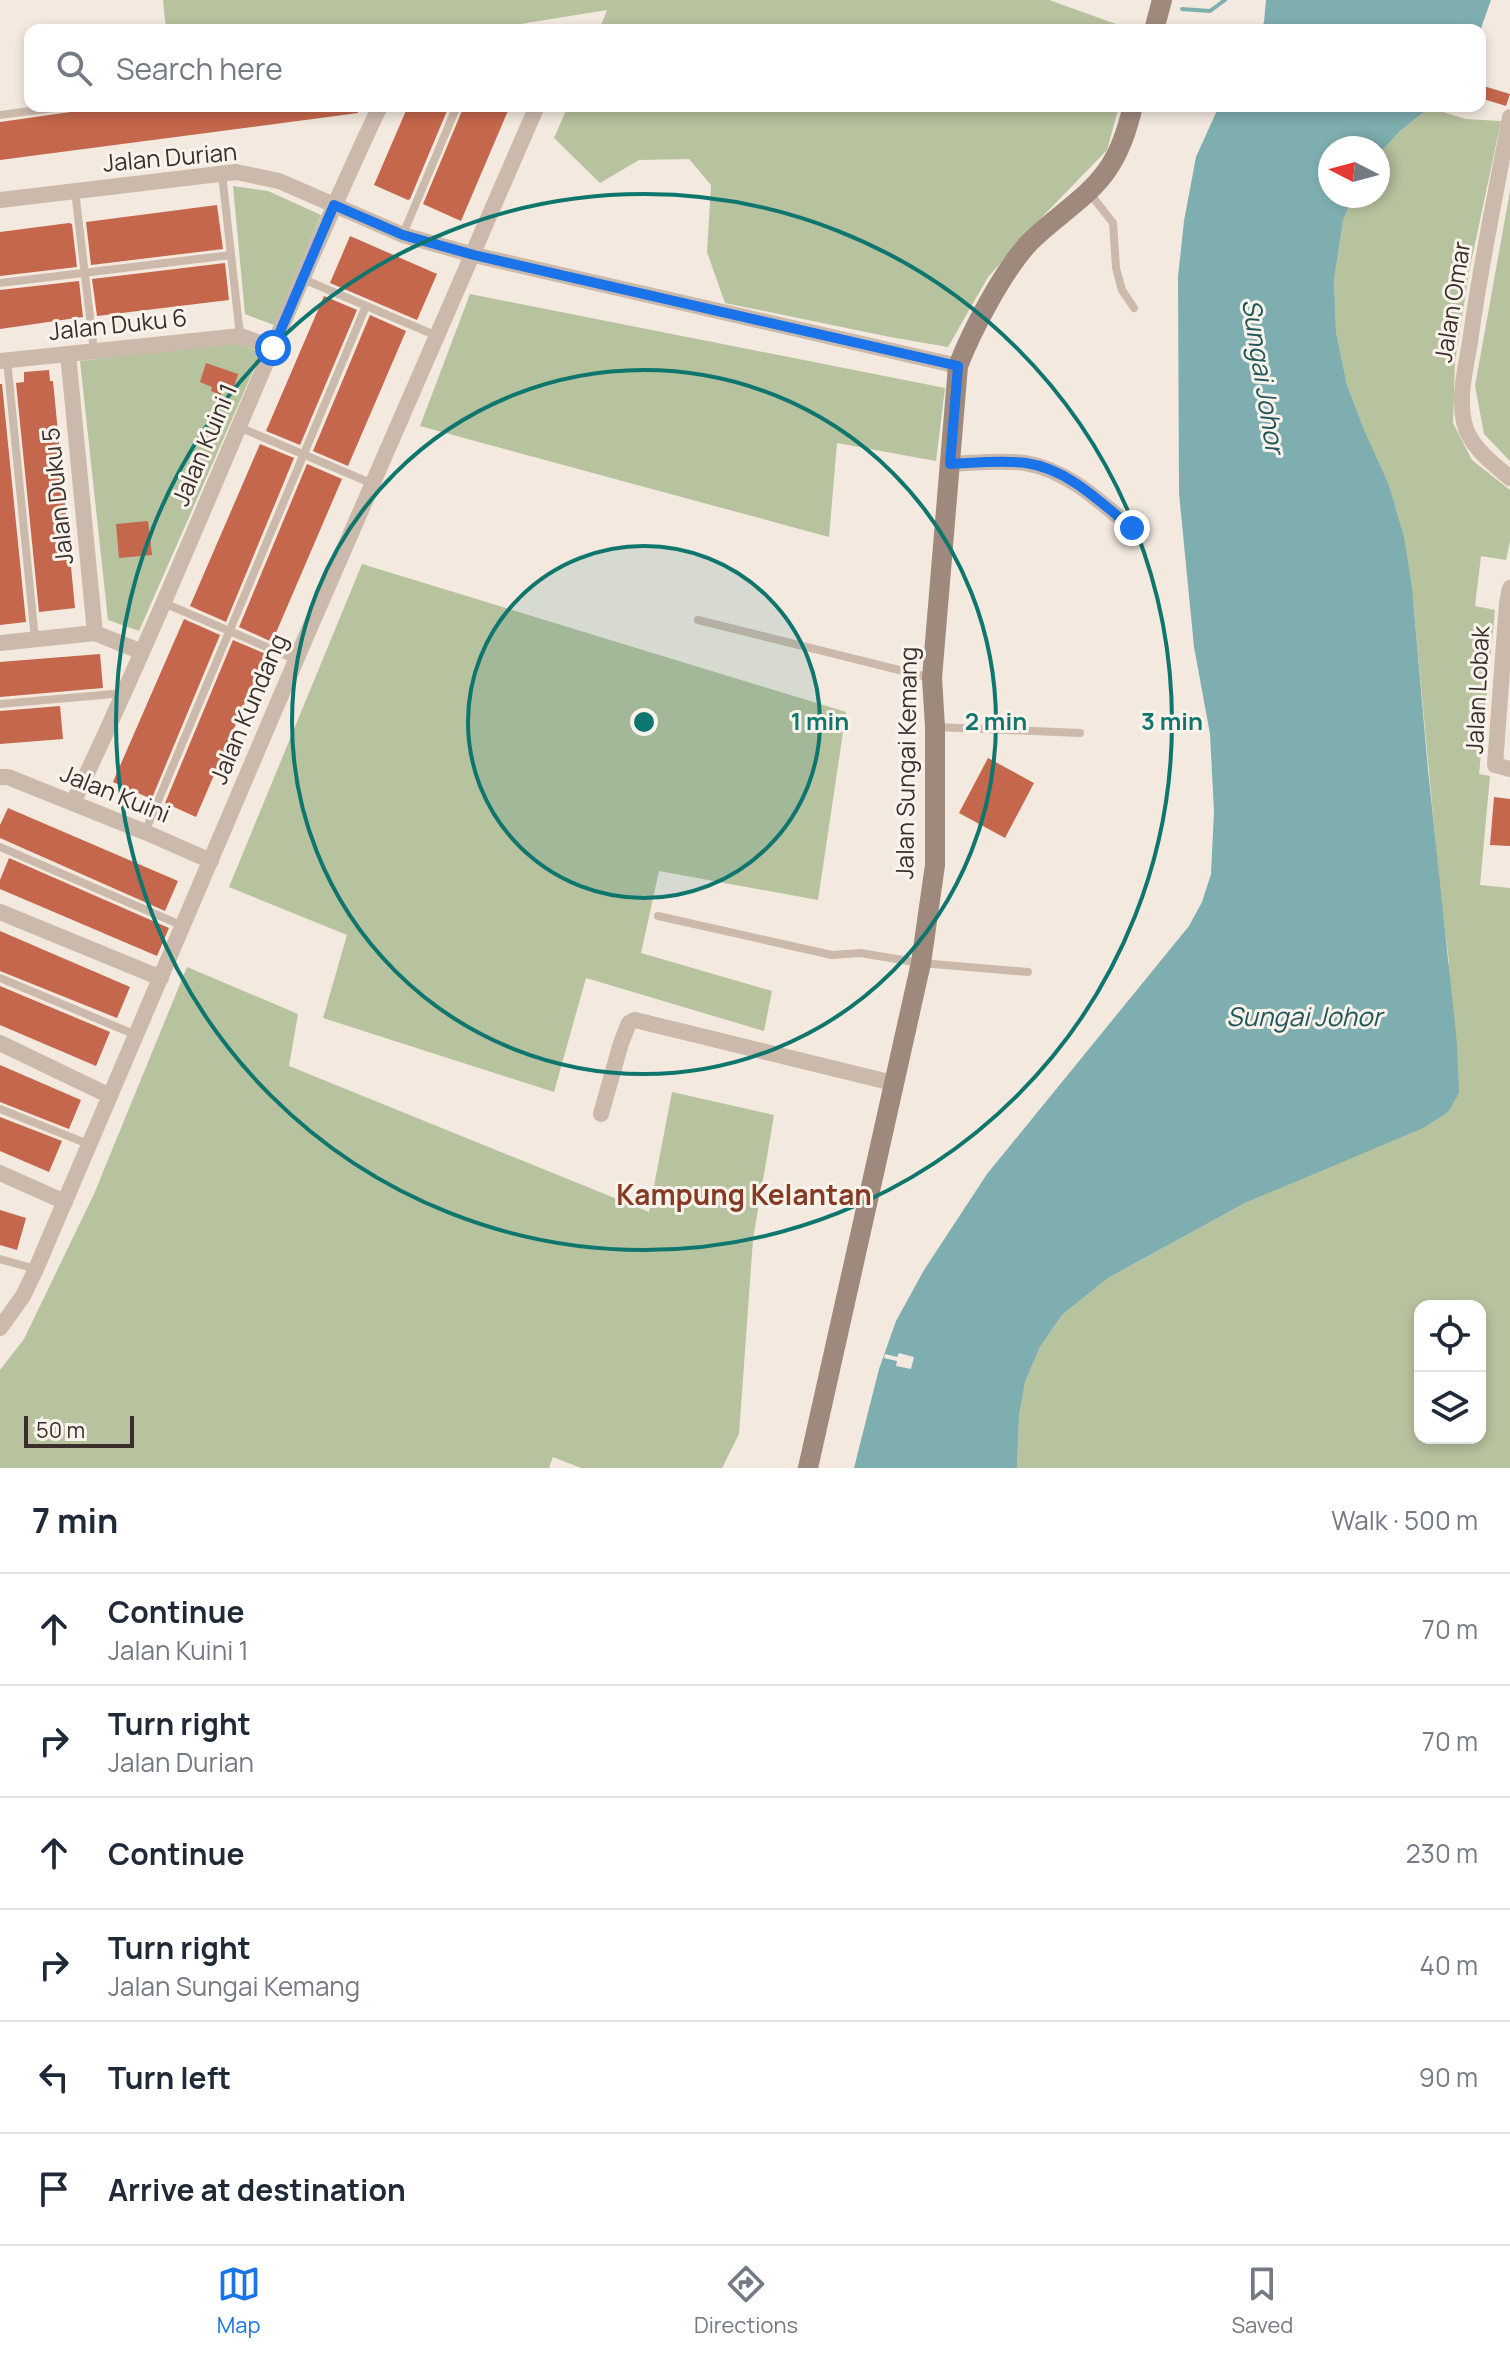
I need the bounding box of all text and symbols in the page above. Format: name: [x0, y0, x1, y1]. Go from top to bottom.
search box: [24, 24, 1486, 112]
icon: search: [52, 46, 96, 90]
text: Search here: [116, 48, 283, 89]
street label: Jalan Durian: [101, 134, 238, 179]
north arrow: [1318, 136, 1390, 208]
street label: Jalan Omar: [1426, 239, 1477, 365]
water label: Sungai Johor: [1234, 296, 1295, 459]
street label: Jalan Duku 6: [47, 300, 189, 347]
route start: [255, 330, 291, 366]
street label: Jalan Kuini 1: [163, 378, 244, 511]
street label: Jalan Duku 5: [33, 426, 80, 566]
route end: [1114, 510, 1150, 546]
street label: Jalan Lobak: [1457, 624, 1496, 755]
street label: Jalan Kundang: [201, 628, 294, 789]
street label: Jalan Sungai Kemang: [887, 646, 924, 880]
text: 1 min: [791, 704, 849, 737]
text: 2 min: [965, 704, 1027, 737]
text: 3 min: [1141, 704, 1203, 737]
centre of rings: [630, 708, 658, 736]
street label: Jalan Kuini: [56, 756, 175, 830]
water label: Sungai Johor: [1226, 998, 1385, 1034]
district label: Kampung Kelantan: [616, 1175, 872, 1213]
map controls: [1414, 1300, 1486, 1444]
button: locate: [1414, 1300, 1486, 1372]
button: layers: [1414, 1372, 1486, 1444]
scale bar: [24, 1412, 134, 1448]
text: 50 m: [36, 1415, 85, 1445]
text: 7 min: [32, 1497, 118, 1543]
text: Walk · 500 m: [1331, 1502, 1478, 1538]
text: Continue: [108, 1591, 244, 1632]
icon: ahead: [32, 1607, 76, 1651]
text: 70 m: [1422, 1611, 1478, 1647]
text: Jalan Kuini 1: [108, 1632, 249, 1668]
text: Turn right: [108, 1703, 251, 1744]
icon: right: [32, 1719, 76, 1763]
text: 70 m: [1422, 1723, 1478, 1759]
text: Jalan Durian: [108, 1744, 254, 1780]
icon: ahead: [32, 1831, 76, 1875]
text: Continue: [108, 1833, 244, 1874]
text: 230 m: [1406, 1835, 1478, 1871]
text: Turn right: [108, 1927, 251, 1968]
icon: right: [32, 1943, 76, 1987]
text: 40 m: [1420, 1947, 1478, 1983]
text: Jalan Sungai Kemang: [108, 1968, 360, 2004]
icon: left: [32, 2055, 76, 2099]
text: Turn left: [108, 2057, 231, 2098]
text: 90 m: [1419, 2059, 1478, 2095]
icon: arrive: [32, 2167, 76, 2211]
text: Arrive at destination: [108, 2169, 406, 2210]
tab: Map: [217, 2262, 261, 2340]
tab: Directions: [694, 2262, 798, 2340]
tab: Saved: [1231, 2262, 1293, 2340]

